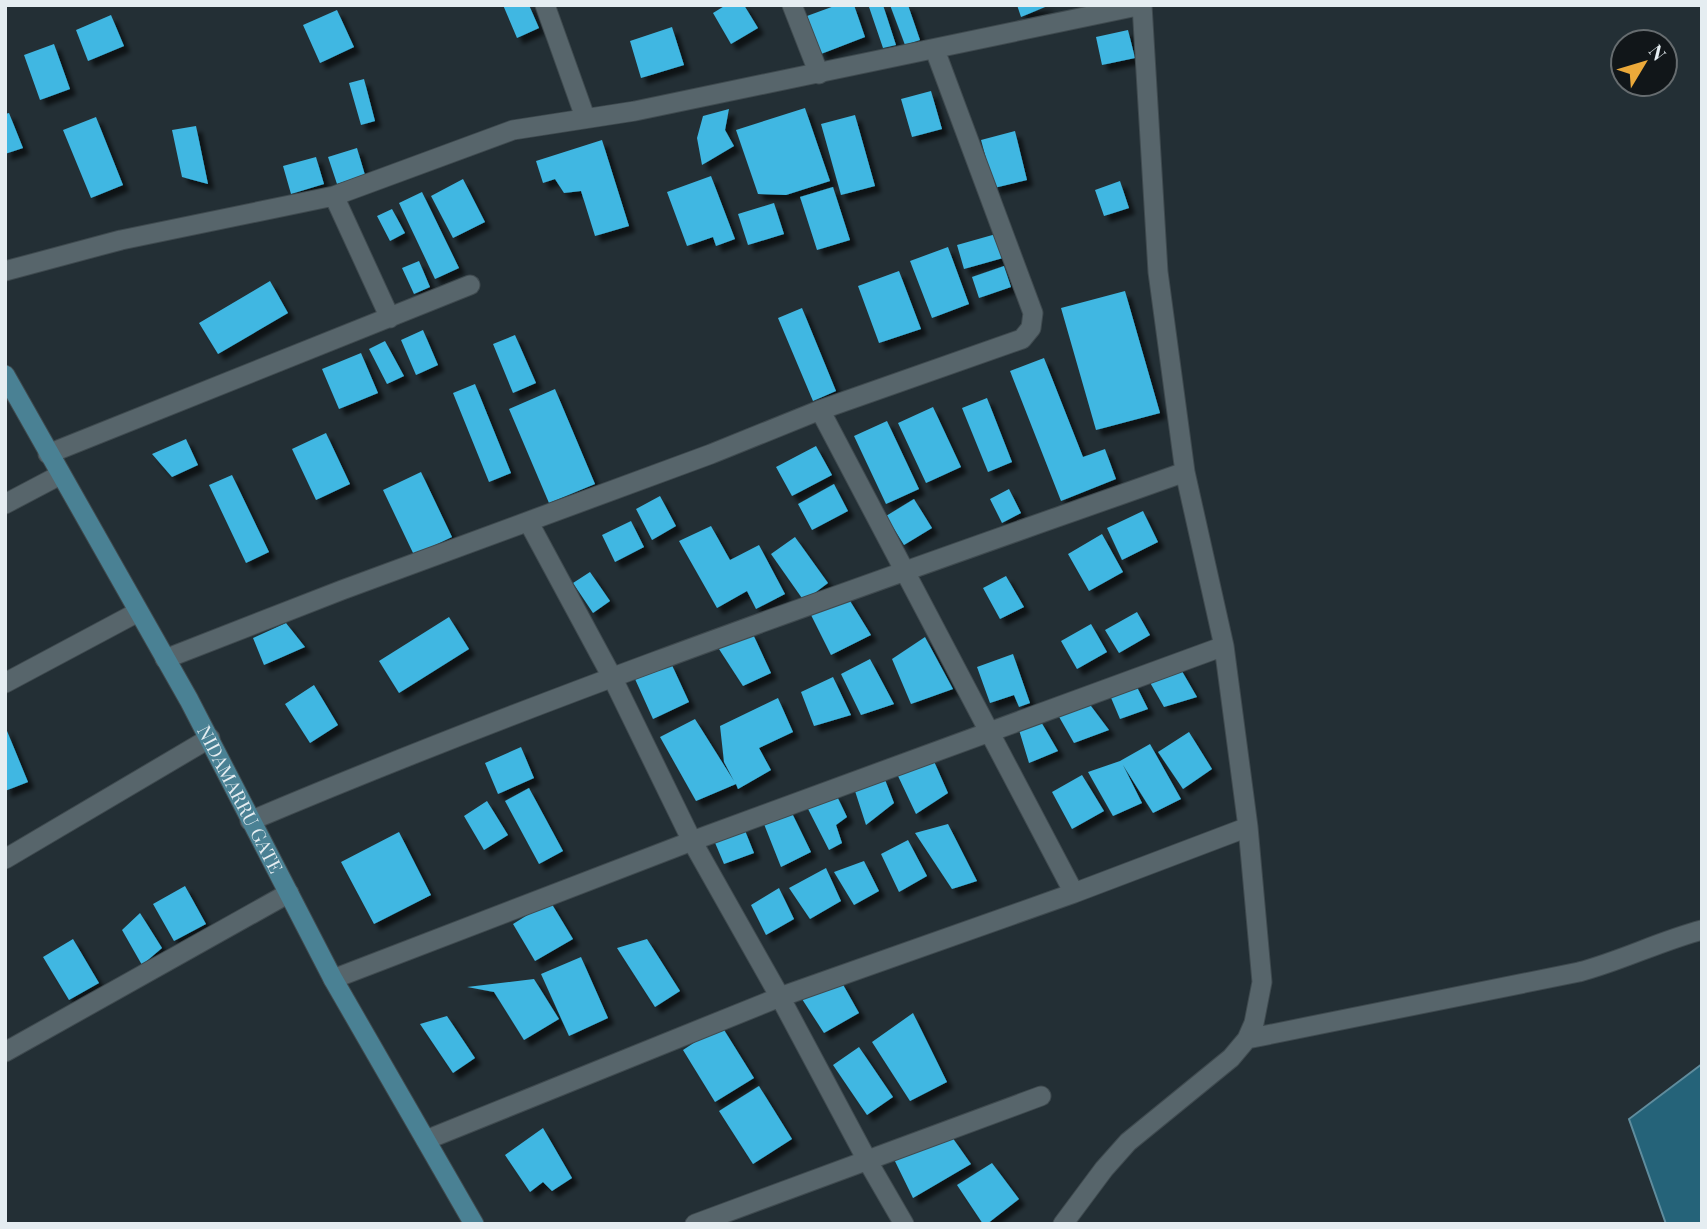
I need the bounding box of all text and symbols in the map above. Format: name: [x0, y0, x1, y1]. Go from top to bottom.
north arrow: [1609, 28, 1679, 98]
text: N: [1644, 39, 1673, 66]
street label: NIDAMARRU GATE: [192, 720, 290, 877]

